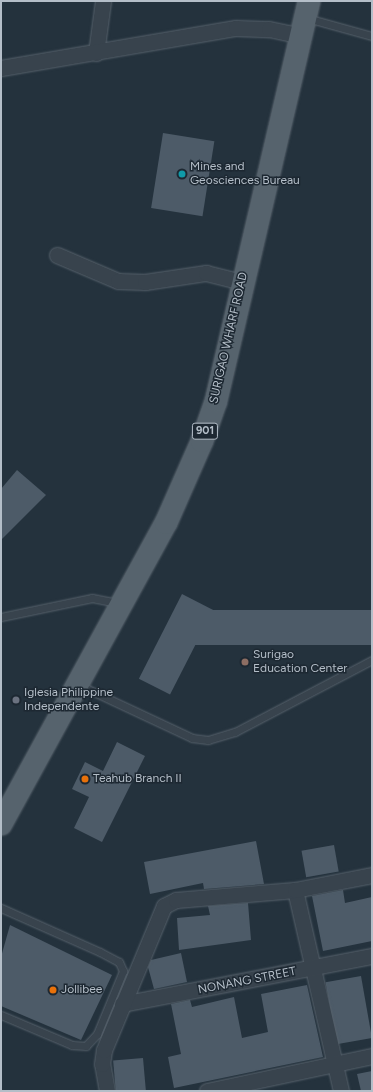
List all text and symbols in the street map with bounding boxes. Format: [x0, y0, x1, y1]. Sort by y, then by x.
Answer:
place label: Mines and Geosciences Bureau [190, 160, 300, 188]
marker: Mines and Geosciences Bureau [177, 169, 187, 179]
street label: SURIGAO WHARF ROAD [207, 271, 251, 405]
road number: 901 [191, 422, 219, 440]
place label: Surigao Education Center [253, 648, 347, 676]
marker: Surigao Education Center [240, 657, 250, 667]
place label: Iglesia Philippine Independente [24, 686, 113, 714]
marker: Iglesia Philippine Independente [11, 695, 21, 705]
place label: Teahub Branch II [93, 772, 182, 786]
marker: Teahub Branch II [80, 774, 90, 784]
street label: NONANG STREET [197, 964, 297, 998]
place label: Jollibee [61, 983, 102, 997]
marker: Jollibee [48, 985, 58, 995]

